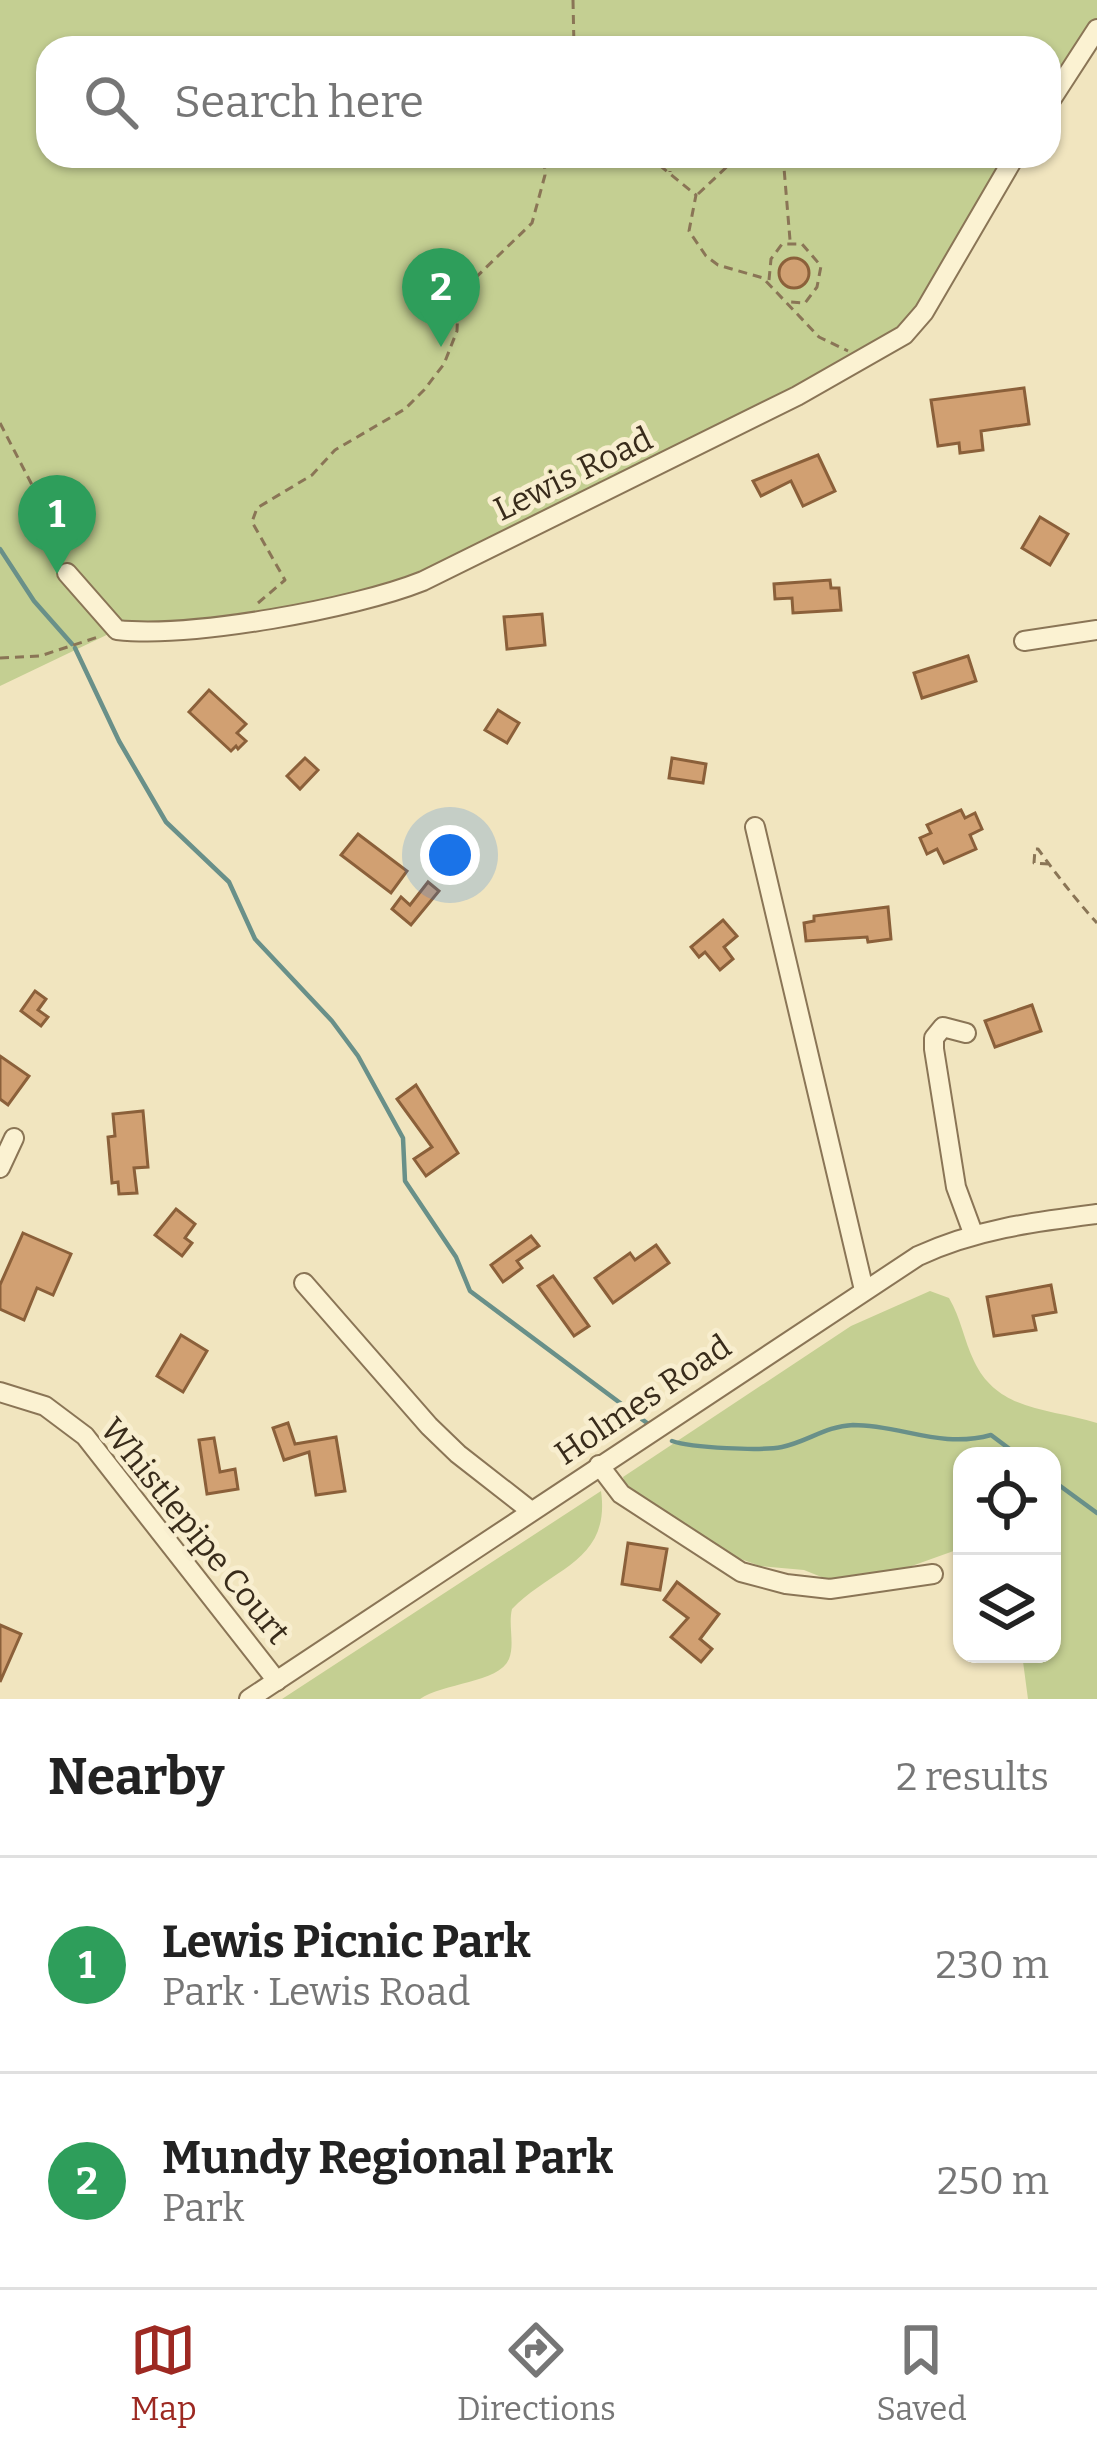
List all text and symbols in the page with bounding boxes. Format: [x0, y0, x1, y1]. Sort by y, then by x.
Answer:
search box [36, 36, 1061, 168]
icon: search [78, 69, 144, 135]
text: Search here [174, 75, 424, 129]
pin: 2 [402, 248, 480, 347]
street label: Lewis Road [487, 418, 659, 530]
pin: 1 [18, 475, 96, 574]
your location [420, 825, 480, 885]
street label: Holmes Road [547, 1326, 739, 1474]
street label: Whistlepipe Court [92, 1410, 298, 1652]
map controls [953, 1447, 1061, 1663]
button: locate [953, 1447, 1061, 1555]
button: layers [953, 1555, 1061, 1663]
text: Nearby [48, 1746, 224, 1808]
text: 2 results [896, 1754, 1049, 1800]
text: Lewis Picnic Park [162, 1915, 531, 1969]
text: 1 [79, 1942, 95, 1988]
text: 230 m [936, 1942, 1049, 1988]
text: Park · Lewis Road [162, 1969, 470, 2015]
text: Mundy Regional Park [162, 2131, 613, 2185]
text: 2 [76, 2158, 98, 2204]
text: 250 m [937, 2158, 1049, 2204]
text: Park [162, 2185, 244, 2231]
tab: Map [130, 2317, 197, 2429]
tab: Directions [457, 2317, 616, 2429]
tab: Saved [876, 2317, 967, 2429]

